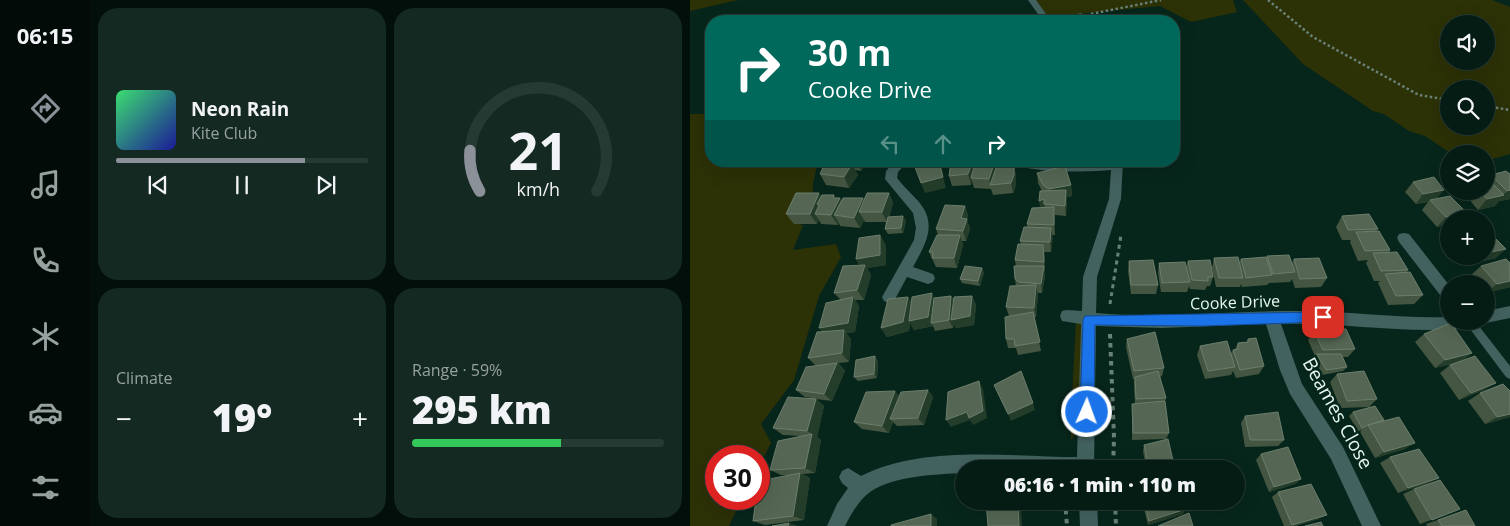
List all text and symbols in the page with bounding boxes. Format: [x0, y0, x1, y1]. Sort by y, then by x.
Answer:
map controls [1440, 15, 1495, 330]
button: sound [1440, 15, 1495, 70]
text: 06:15 [17, 20, 73, 50]
text: 30 m [808, 29, 891, 76]
icon: right [725, 35, 790, 100]
text: Cooke Drive [808, 74, 932, 104]
button: search [1440, 80, 1495, 135]
icon: directions [28, 91, 63, 126]
text: Neon Rain [191, 96, 289, 122]
text: 21 [508, 114, 568, 185]
text: Kite Club [191, 122, 257, 144]
icon: left [876, 130, 904, 158]
icon: ahead [929, 130, 957, 158]
icon: right [982, 130, 1010, 158]
button: layers [1440, 145, 1495, 200]
icon: music [28, 167, 63, 202]
icon: previous [144, 171, 172, 199]
icon: pause [228, 171, 256, 199]
icon: next [312, 171, 340, 199]
text: km/h [516, 177, 560, 201]
button: + [1440, 210, 1495, 265]
icon: phone [28, 243, 63, 278]
button: − [1440, 275, 1495, 330]
street label: Cooke Drive [1190, 289, 1280, 315]
pin [1302, 296, 1344, 338]
icon: arrive [1309, 303, 1337, 331]
icon: climate [28, 319, 63, 354]
street label: Beames Close [1297, 353, 1379, 473]
text: Range · 59% [412, 359, 502, 381]
text: Climate [116, 367, 173, 389]
text: 295 km [412, 383, 552, 435]
position arrow [1060, 385, 1112, 437]
text: 19° [212, 391, 272, 443]
icon: car [28, 395, 63, 430]
text: − [116, 399, 132, 437]
text: + [352, 399, 368, 437]
speed limit sign: 30 [705, 445, 770, 510]
icon: filters [28, 470, 63, 505]
text: 06:16 · 1 min · 110 m [1004, 472, 1196, 498]

